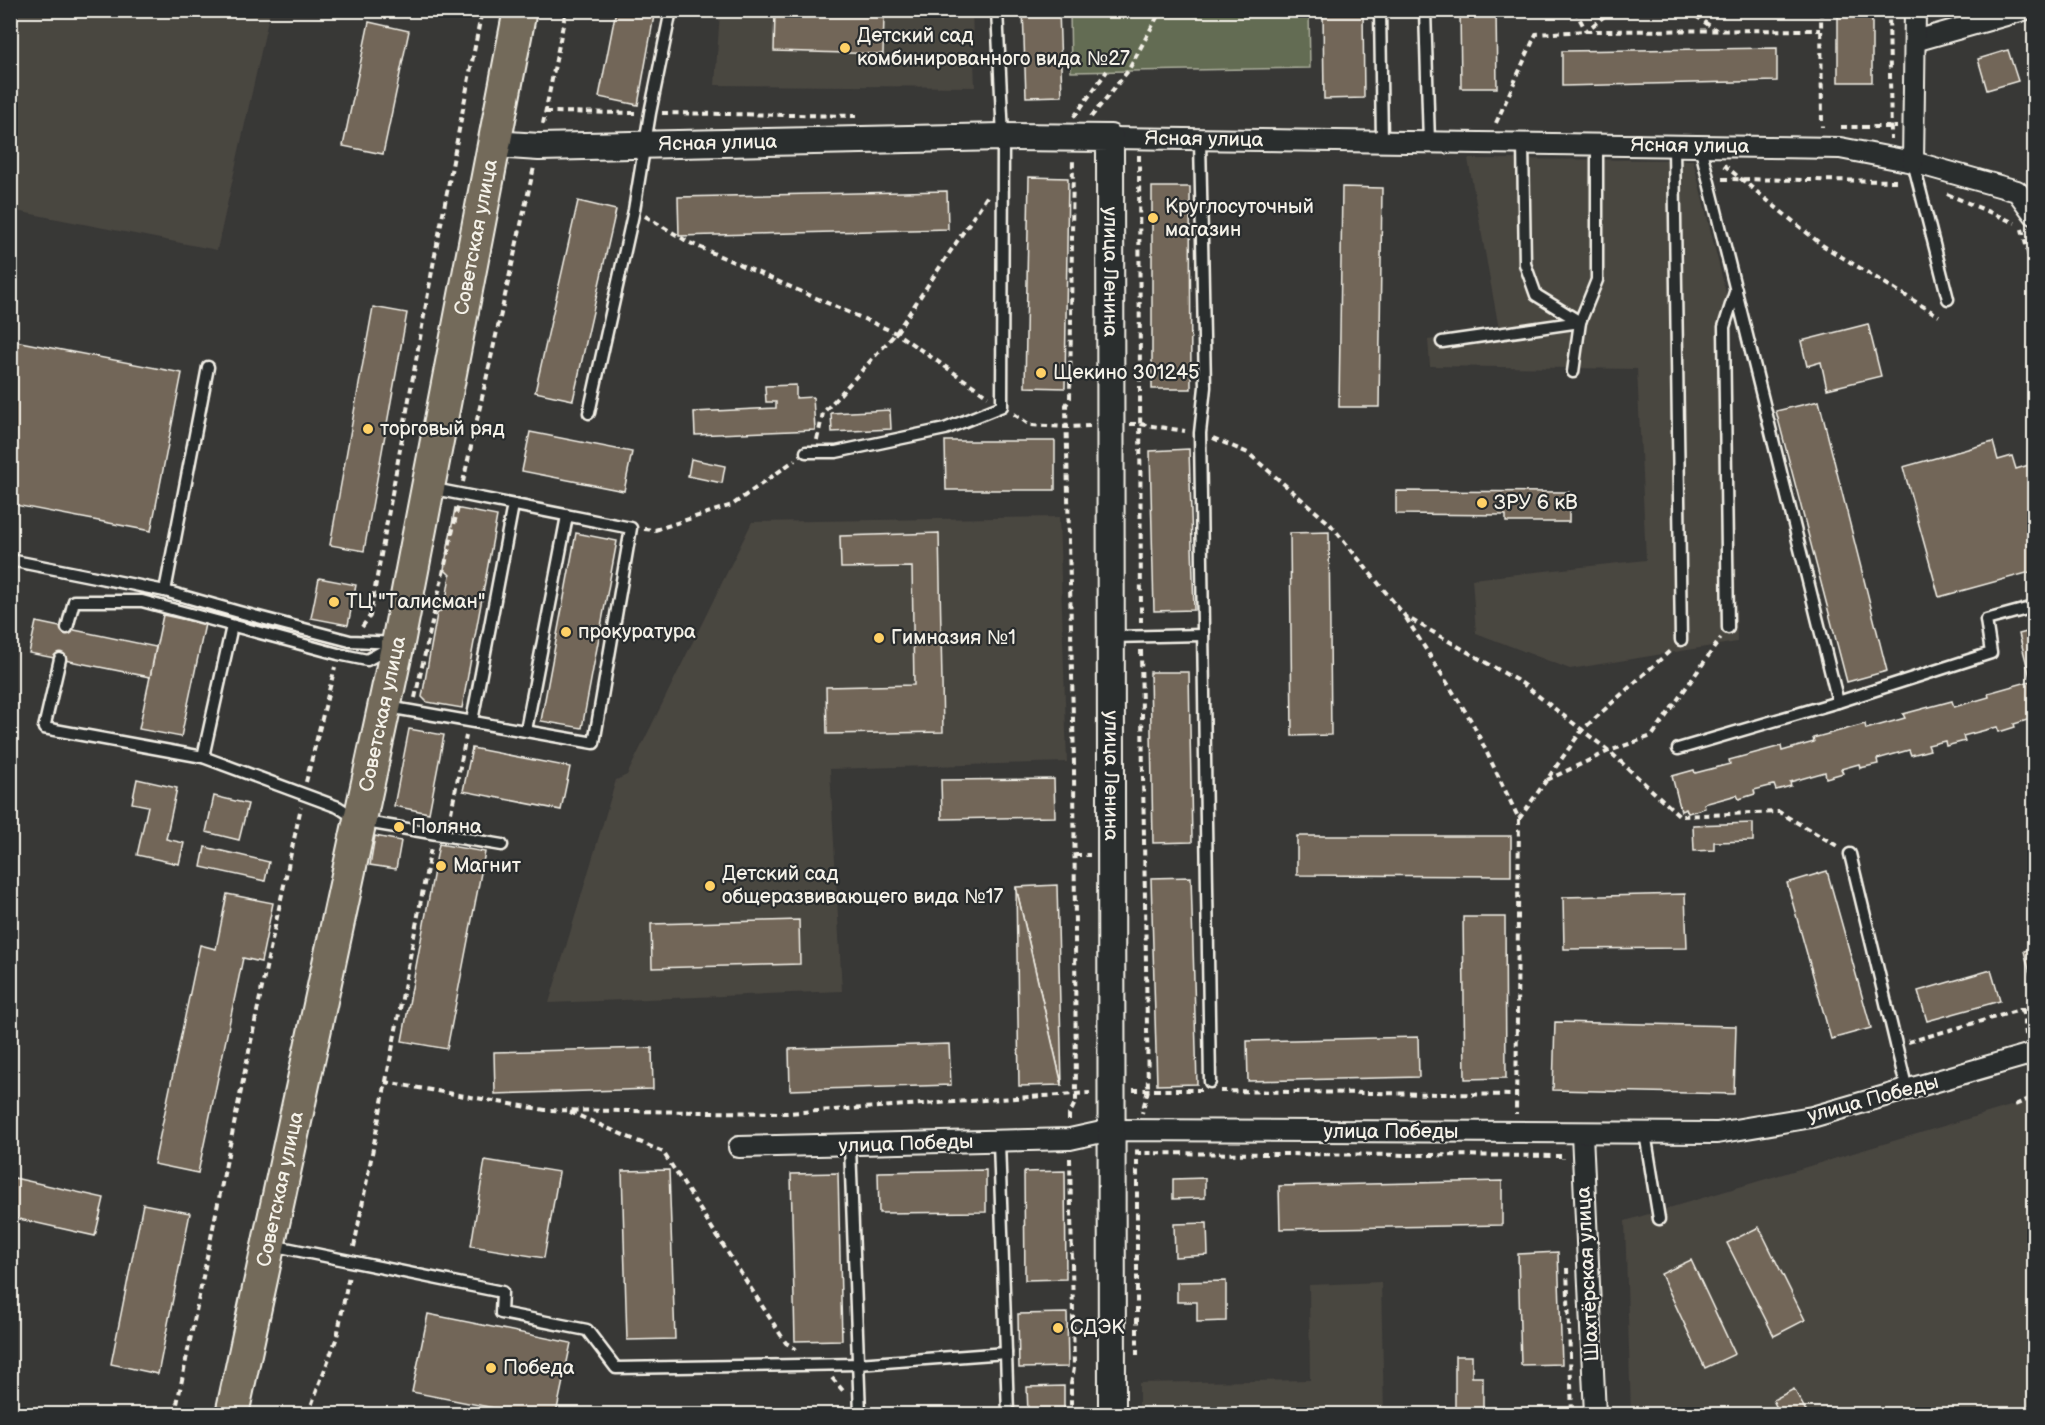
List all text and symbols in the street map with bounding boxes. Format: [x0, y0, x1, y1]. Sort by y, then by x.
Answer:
place label: Детский сад комбинированного вида №27 [857, 24, 1130, 71]
marker: Детский сад комбинированного вида №27 [838, 41, 852, 55]
street label: Ясная улица [1144, 126, 1264, 152]
street label: Ясная улица [658, 130, 778, 156]
street label: Ясная улица [1630, 133, 1750, 159]
street label: Советская улица [449, 157, 503, 317]
place label: Круглосуточный магазин [1165, 195, 1314, 242]
street label: улица Ленина [1098, 207, 1122, 337]
marker: Круглосуточный магазин [1146, 211, 1160, 225]
place label: Щекино 301245 [1053, 361, 1200, 385]
marker: Щекино 301245 [1034, 366, 1048, 380]
place label: торговый ряд [380, 417, 505, 441]
marker: торговый ряд [361, 422, 375, 436]
place label: ЗРУ 6 кВ [1494, 491, 1578, 515]
marker: ЗРУ 6 кВ [1475, 496, 1489, 510]
place label: ТЦ "Талисман" [346, 590, 485, 614]
marker: ТЦ "Талисман" [327, 595, 341, 609]
place label: прокуратура [578, 620, 696, 644]
marker: прокуратура [559, 625, 573, 639]
place label: Гимназия №1 [891, 626, 1016, 650]
marker: Гимназия №1 [872, 631, 886, 645]
street label: Советская улица [354, 634, 411, 794]
street label: улица Ленина [1099, 711, 1123, 841]
place label: Поляна [411, 815, 482, 839]
marker: Поляна [392, 820, 406, 834]
place label: Магнит [453, 854, 522, 878]
marker: Магнит [434, 859, 448, 873]
place label: Детский сад общеразвивающего вида №17 [722, 862, 1003, 909]
marker: Детский сад общеразвивающего вида №17 [703, 879, 717, 893]
street label: улица Победы [1805, 1070, 1941, 1128]
street label: Советская улица [252, 1109, 309, 1269]
street label: улица Победы [1324, 1120, 1458, 1144]
street label: улица Победы [838, 1130, 974, 1158]
street label: Шахтёрская улица [1571, 1186, 1605, 1362]
place label: СДЭК [1070, 1316, 1124, 1340]
marker: СДЭК [1051, 1321, 1065, 1335]
place label: Победа [503, 1356, 575, 1380]
marker: Победа [484, 1361, 498, 1375]

